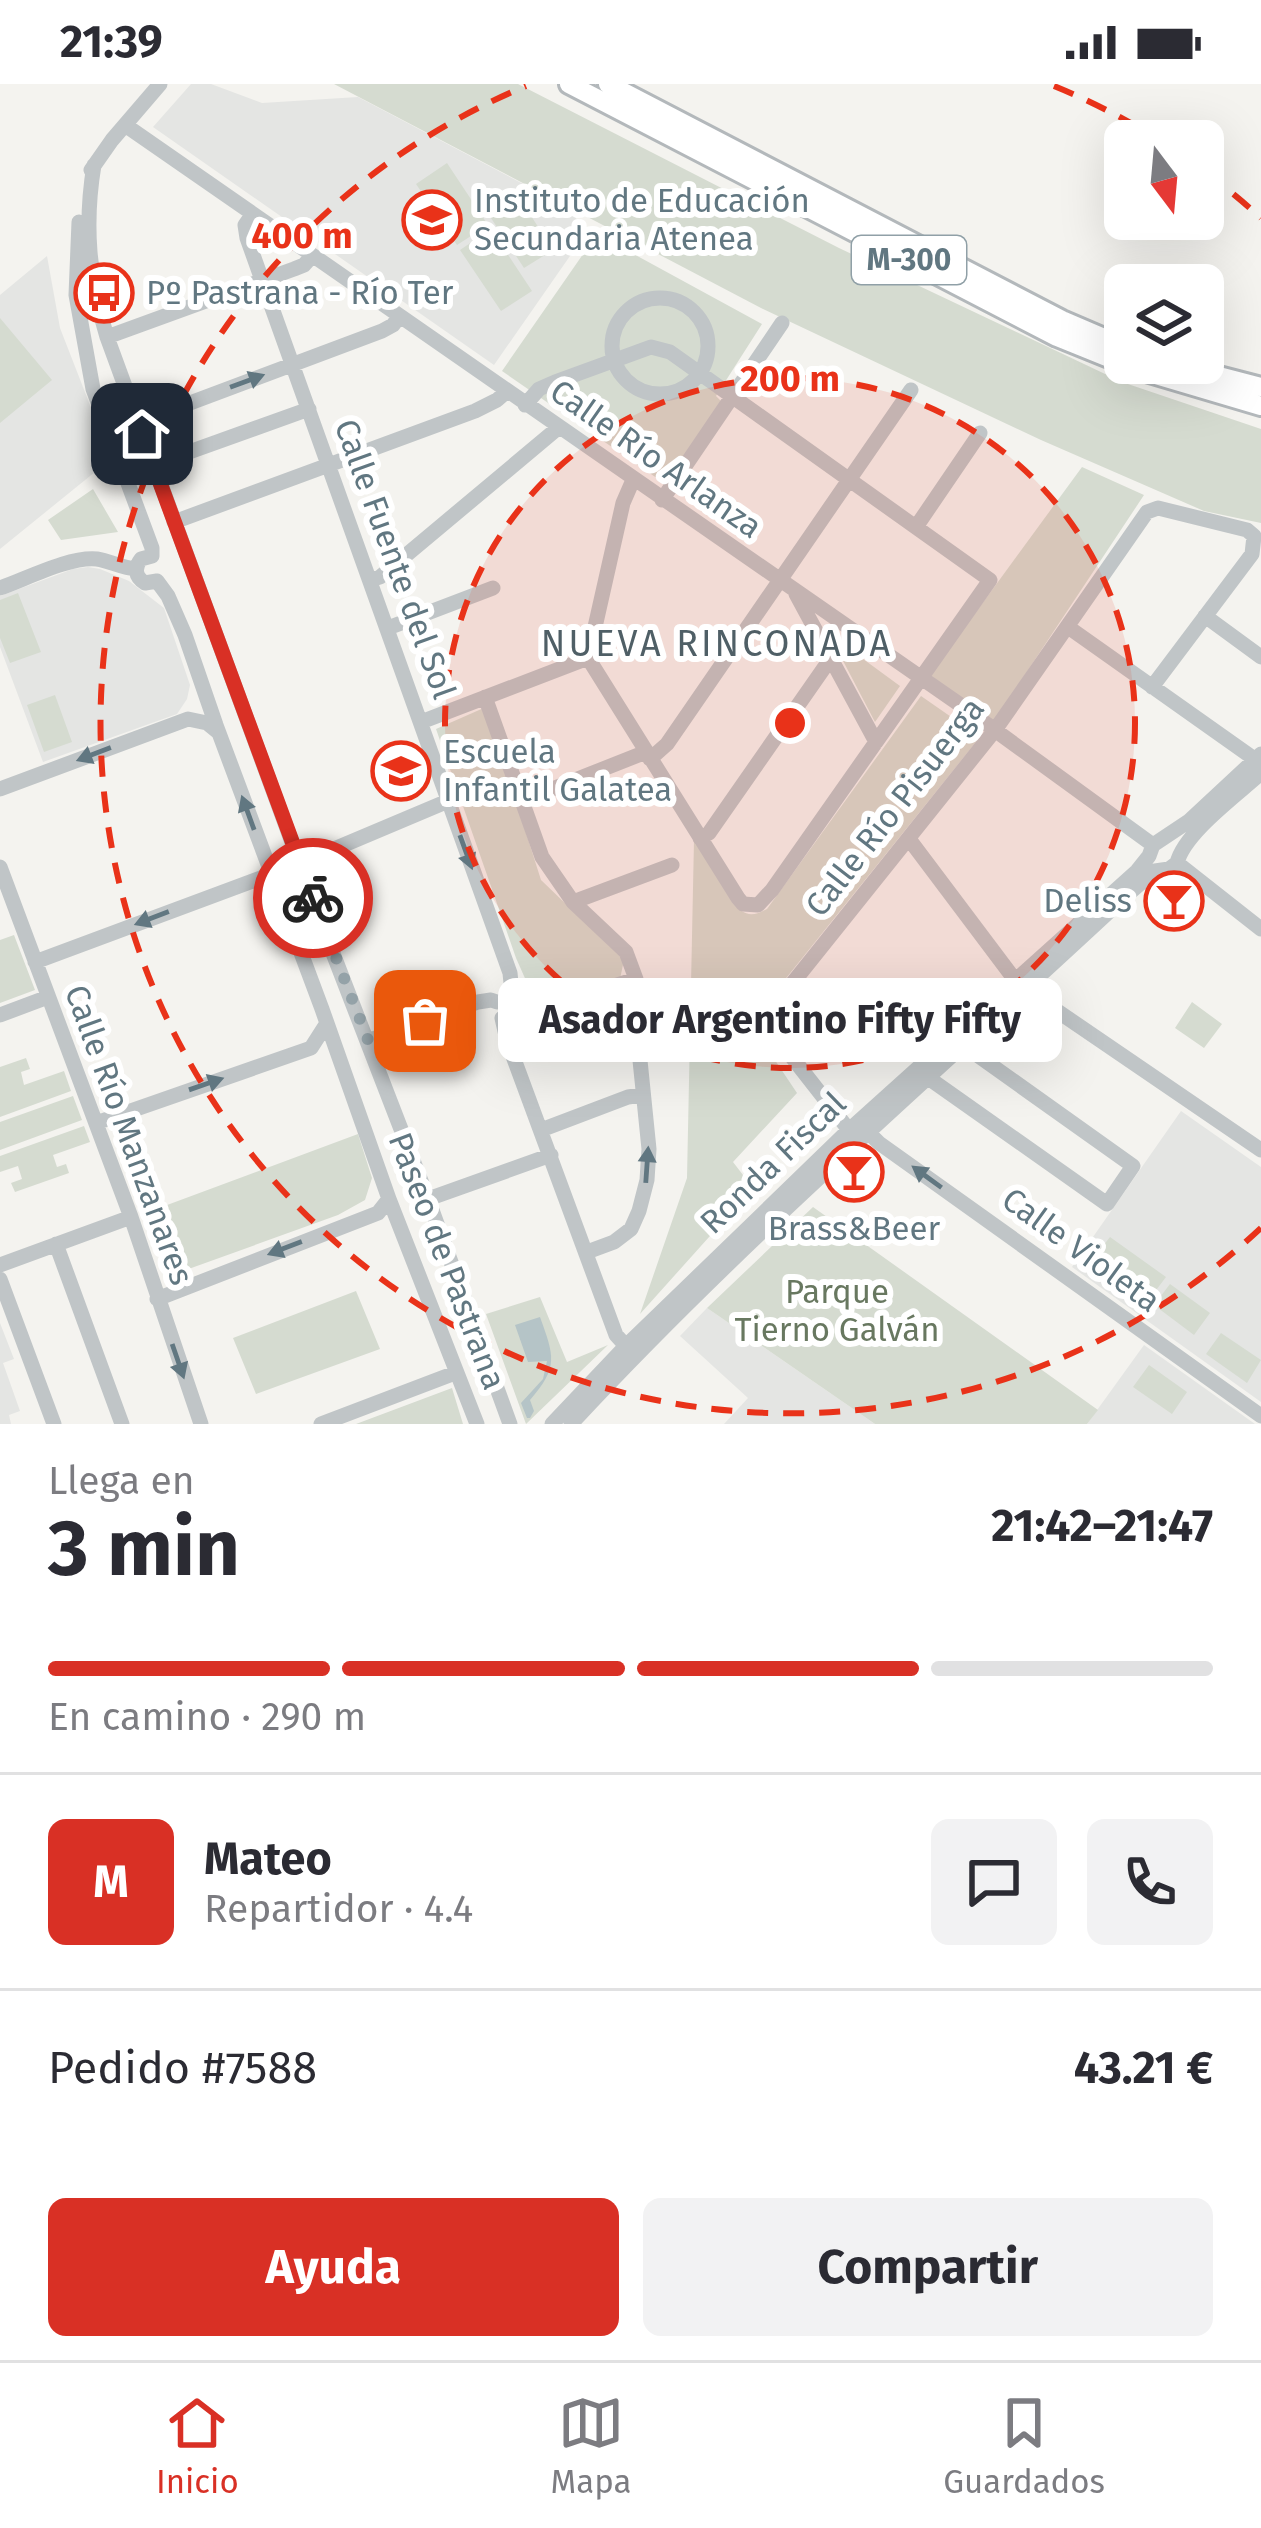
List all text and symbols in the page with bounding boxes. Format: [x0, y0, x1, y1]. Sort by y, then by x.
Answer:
text: 21:39 [60, 15, 163, 69]
north arrow [1104, 120, 1224, 240]
map controls [1104, 120, 1224, 384]
place label: Instituto de Educación Secundaria Atenea [474, 181, 810, 259]
school or university icon: Instituto de Educación Secundaria Atenea [401, 189, 463, 251]
text: 400 m [251, 214, 353, 258]
road number: M-300 [852, 236, 966, 284]
bus stop icon: Pº Pastrana - Río Ter [73, 262, 135, 324]
button: layers [1104, 264, 1224, 384]
place label: Pº Pastrana - Río Ter [146, 273, 454, 313]
text: 200 m [740, 357, 840, 401]
one-way arrow [229, 371, 265, 390]
street label: Calle Río Arlanza [542, 371, 770, 547]
pin [91, 383, 193, 485]
icon: home [109, 401, 175, 467]
street label: Calle Fuente del Sol [326, 414, 464, 704]
district label: NUEVA RINCONADA [541, 622, 893, 666]
street label: Calle Río Pisuerga [797, 690, 993, 924]
centre of rings [769, 702, 811, 744]
place label: Escuela Infantil Galatea [443, 732, 672, 810]
school or university icon: Escuela Infantil Galatea [370, 740, 432, 802]
one-way arrow [76, 746, 112, 764]
one-way arrow [238, 795, 256, 831]
one-way arrow [458, 834, 477, 870]
courier [253, 838, 373, 958]
icon: bike [280, 865, 346, 931]
bar icon: Deliss [1143, 870, 1205, 932]
place label: Deliss [1043, 881, 1132, 921]
one-way arrow [134, 910, 170, 928]
pin [374, 970, 476, 1072]
callout: Asador Argentino Fifty Fifty [497, 979, 1061, 1063]
street label: Calle Río Manzanares [56, 980, 202, 1290]
icon: bag [392, 988, 458, 1054]
text: Asador Argentino Fifty Fifty [539, 997, 1021, 1043]
one-way arrow [188, 1074, 224, 1092]
street label: Ronda Fiscal [692, 1083, 854, 1242]
street label: Paseo de Pastrana [380, 1127, 514, 1395]
bar icon: Brass&Beer [823, 1141, 885, 1203]
one-way arrow [637, 1146, 656, 1184]
one-way arrow [911, 1165, 943, 1189]
street label: Calle Violeta [994, 1179, 1168, 1321]
place label: Brass&Beer [768, 1209, 941, 1249]
one-way arrow [267, 1240, 303, 1259]
park label: Parque Tierno Galván [734, 1272, 940, 1350]
one-way arrow [170, 1343, 188, 1379]
text: Llega en [48, 1458, 195, 1504]
text: 21:42–21:47 [991, 1499, 1213, 1553]
text: 3 min [48, 1502, 240, 1596]
text: En camino · 290 m [48, 1694, 366, 1740]
button: chat [931, 1819, 1057, 1945]
button: phone [1087, 1819, 1213, 1945]
text: Mateo [204, 1832, 332, 1886]
text: M [93, 1855, 129, 1909]
text: Repartidor · 4.4 [204, 1886, 473, 1932]
text: Pedido #7588 [48, 2041, 317, 2095]
text: 43.21 € [1074, 2041, 1213, 2095]
button: Ayuda [48, 2198, 619, 2336]
button: Compartir [643, 2198, 1213, 2336]
tab: Inicio [156, 2390, 239, 2502]
tab: Mapa [551, 2390, 631, 2502]
tab: Guardados [943, 2390, 1105, 2502]

